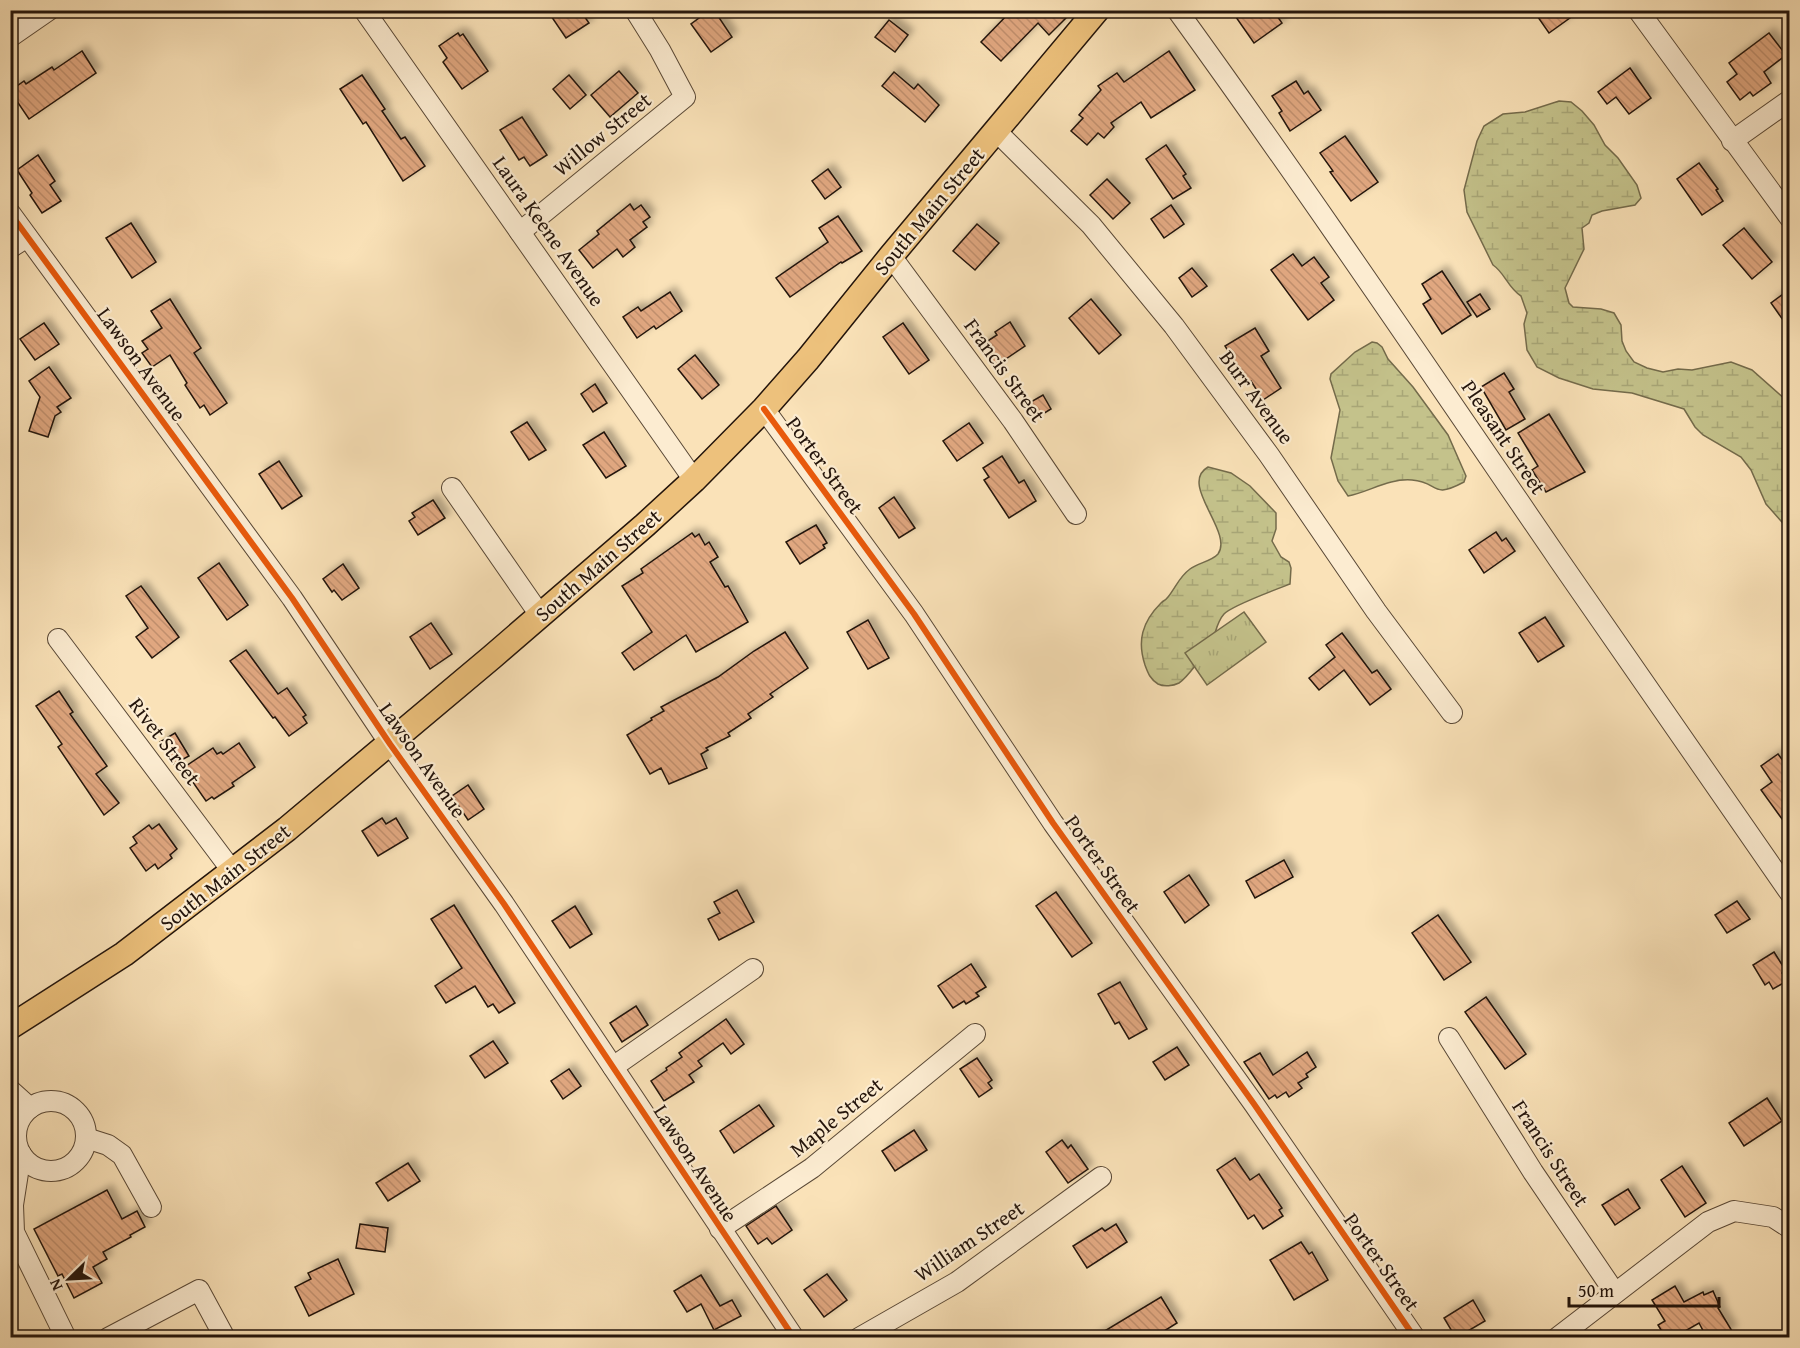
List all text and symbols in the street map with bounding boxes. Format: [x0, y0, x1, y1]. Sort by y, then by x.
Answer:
street label: Willow Street [546, 84, 658, 183]
street label: South Main Street [866, 140, 992, 282]
street label: Laura Keene Avenue [485, 149, 613, 313]
street label: Lawson Avenue [90, 300, 194, 428]
street label: Francis Street [957, 312, 1054, 429]
street label: Burr Avenue [1212, 344, 1302, 451]
street label: Pleasant Street [1454, 374, 1554, 501]
street label: Porter Street [779, 410, 871, 521]
street label: South Main Street [528, 501, 669, 629]
street label: Rivet Street [122, 691, 209, 792]
street label: Lawson Avenue [372, 696, 474, 824]
street label: Porter Street [1058, 808, 1149, 920]
street label: South Main Street [153, 816, 298, 938]
street label: Maple Street [783, 1069, 890, 1164]
street label: Francis Street [1505, 1094, 1597, 1213]
street label: Lawson Avenue [646, 1098, 746, 1228]
street label: William Street [908, 1193, 1030, 1289]
street label: Porter Street [1337, 1206, 1428, 1318]
north arrow [39, 1249, 99, 1309]
scale bar [1569, 1270, 1719, 1308]
text: N [42, 1275, 68, 1295]
text: 50 m [1578, 1277, 1614, 1304]

